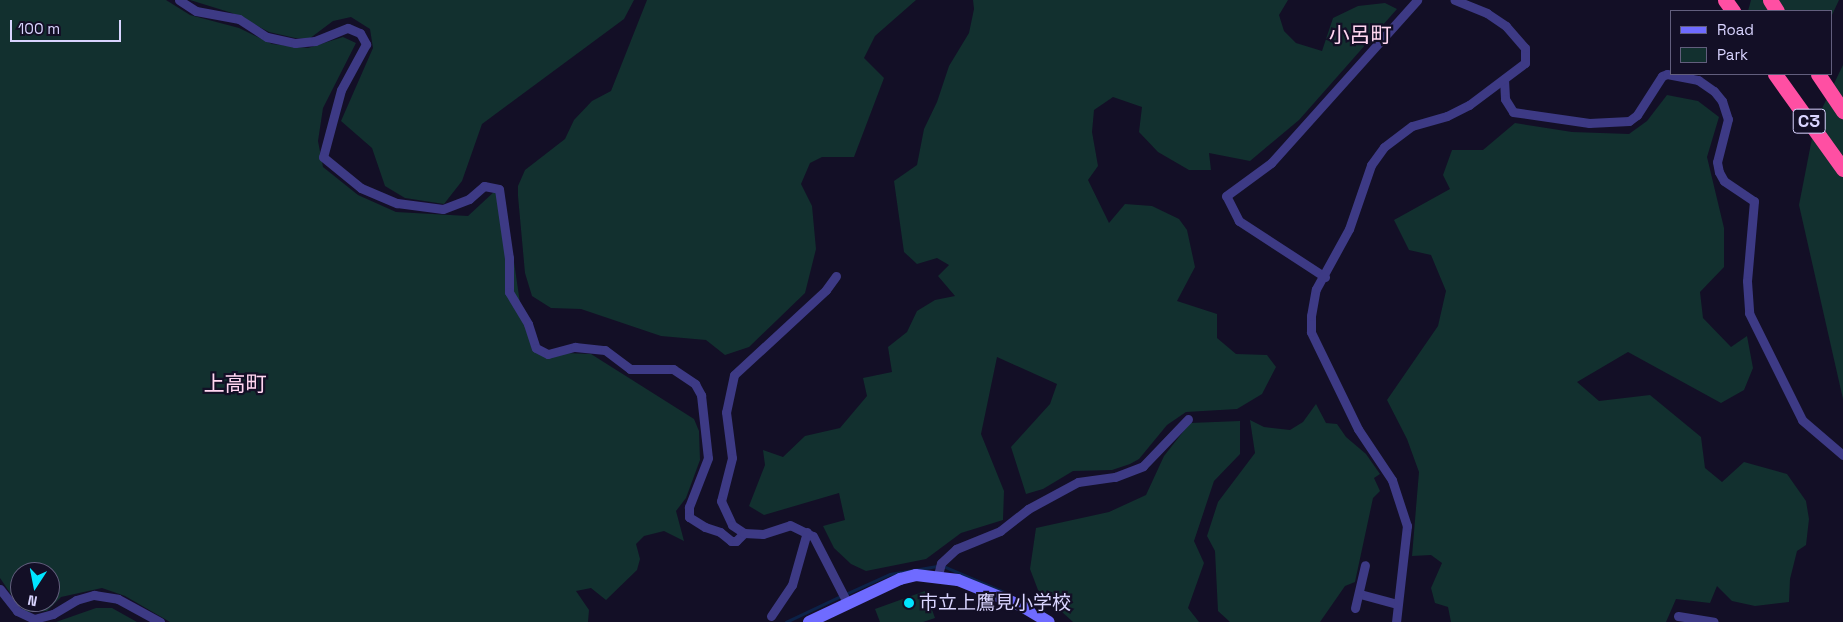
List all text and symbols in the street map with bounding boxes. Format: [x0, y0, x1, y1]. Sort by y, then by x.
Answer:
scale bar [12, 10, 124, 42]
legend [1670, 10, 1833, 75]
text: 100 m [18, 19, 60, 38]
text: Road [1717, 20, 1754, 39]
district label: 小呂町 [1329, 22, 1391, 48]
text: Park [1717, 45, 1748, 64]
road number: C3 [1792, 105, 1826, 136]
district label: 上高町 [204, 371, 266, 397]
north arrow [10, 562, 60, 612]
text: N [26, 591, 39, 610]
place label: 市立上鷹見小学校 [919, 592, 1071, 614]
marker: 市立上鷹見小学校 [903, 597, 915, 609]

